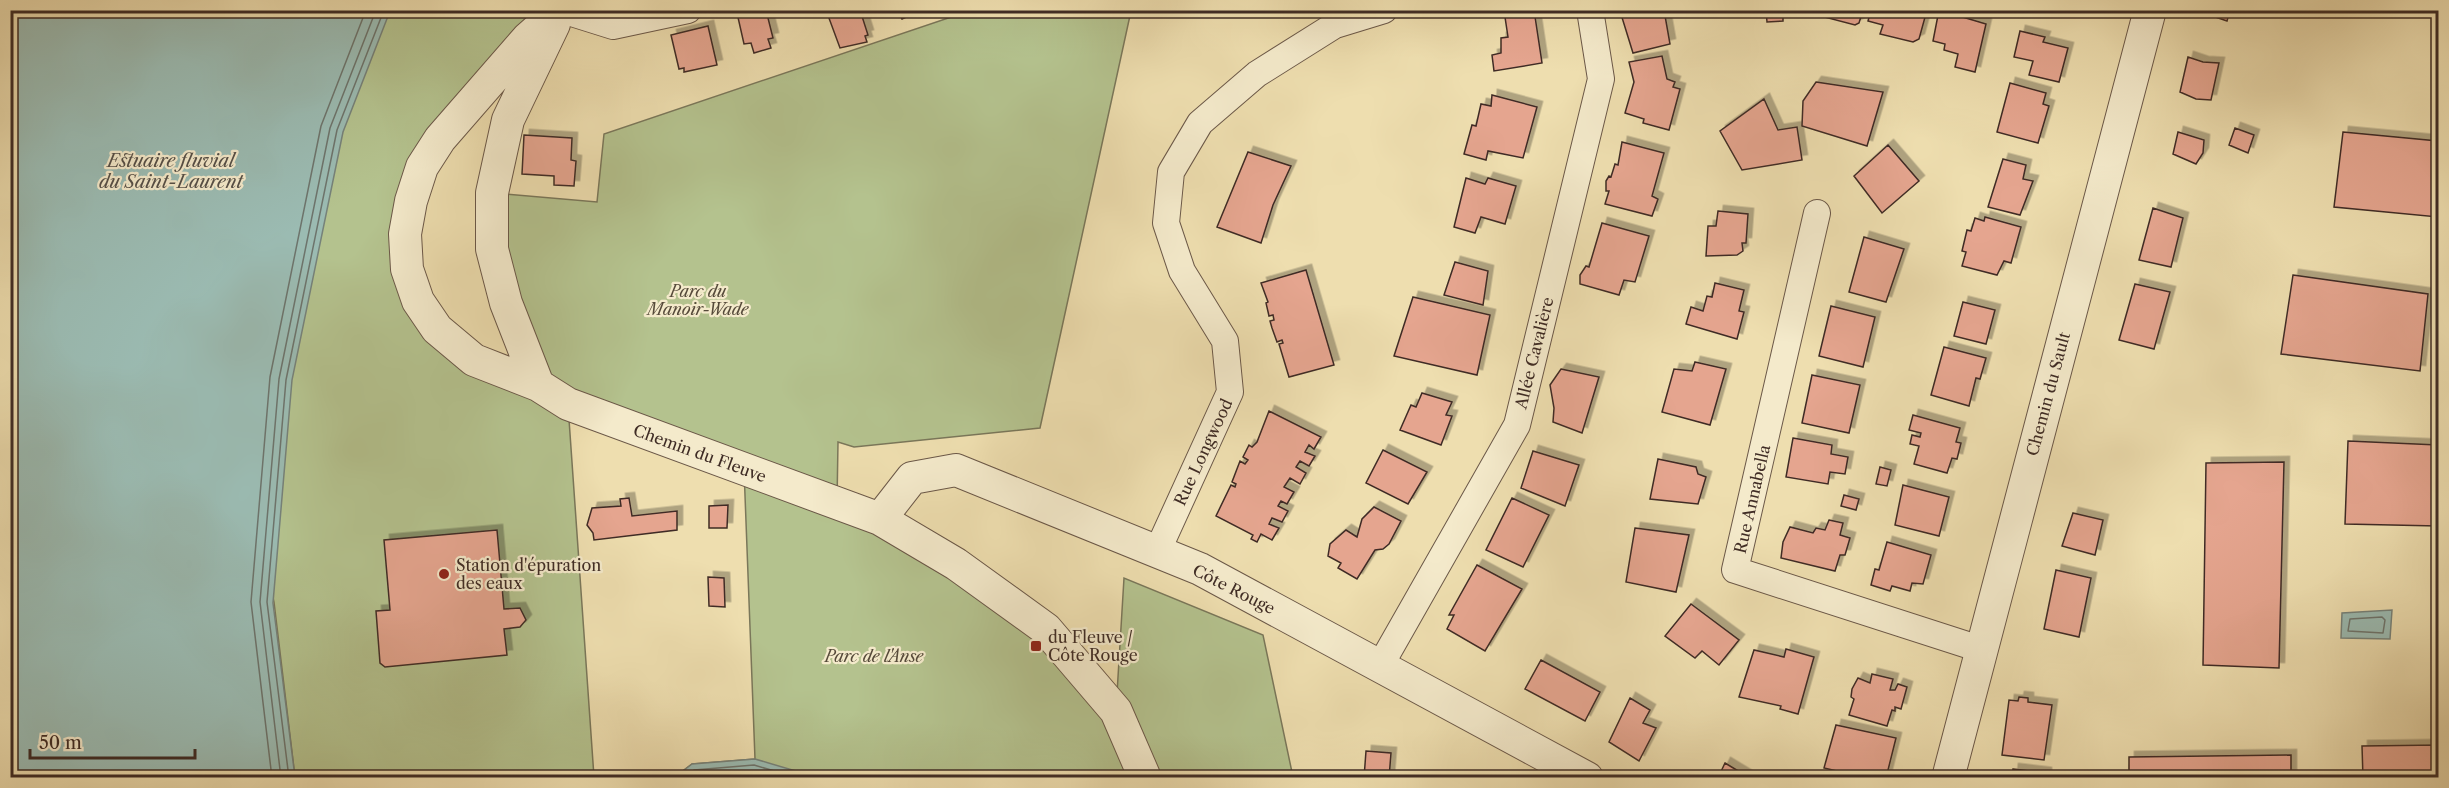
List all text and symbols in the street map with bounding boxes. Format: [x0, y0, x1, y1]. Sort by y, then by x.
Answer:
water label: Estuaire fluvial du Saint-Laurent [99, 150, 245, 193]
park label: Parc du Manoir-Wade [645, 281, 750, 319]
street label: Allée Cavalière [1510, 295, 1558, 412]
street label: Chemin du Sault [2022, 330, 2074, 458]
street label: Rue Longwood [1169, 395, 1237, 509]
street label: Chemin du Fleuve [631, 420, 769, 486]
street label: Rue Annabella [1730, 442, 1774, 555]
place label: Station d'épuration des eaux [456, 555, 601, 593]
street label: Côte Rouge [1190, 560, 1278, 618]
marker: Station d'épuration des eaux [437, 567, 451, 581]
place label: du Fleuve / Côte Rouge [1048, 627, 1138, 665]
marker: du Fleuve / Côte Rouge [1029, 639, 1043, 653]
park label: Parc de l'Anse [823, 646, 925, 666]
scale bar [30, 722, 195, 760]
text: 50 m [39, 732, 82, 754]

